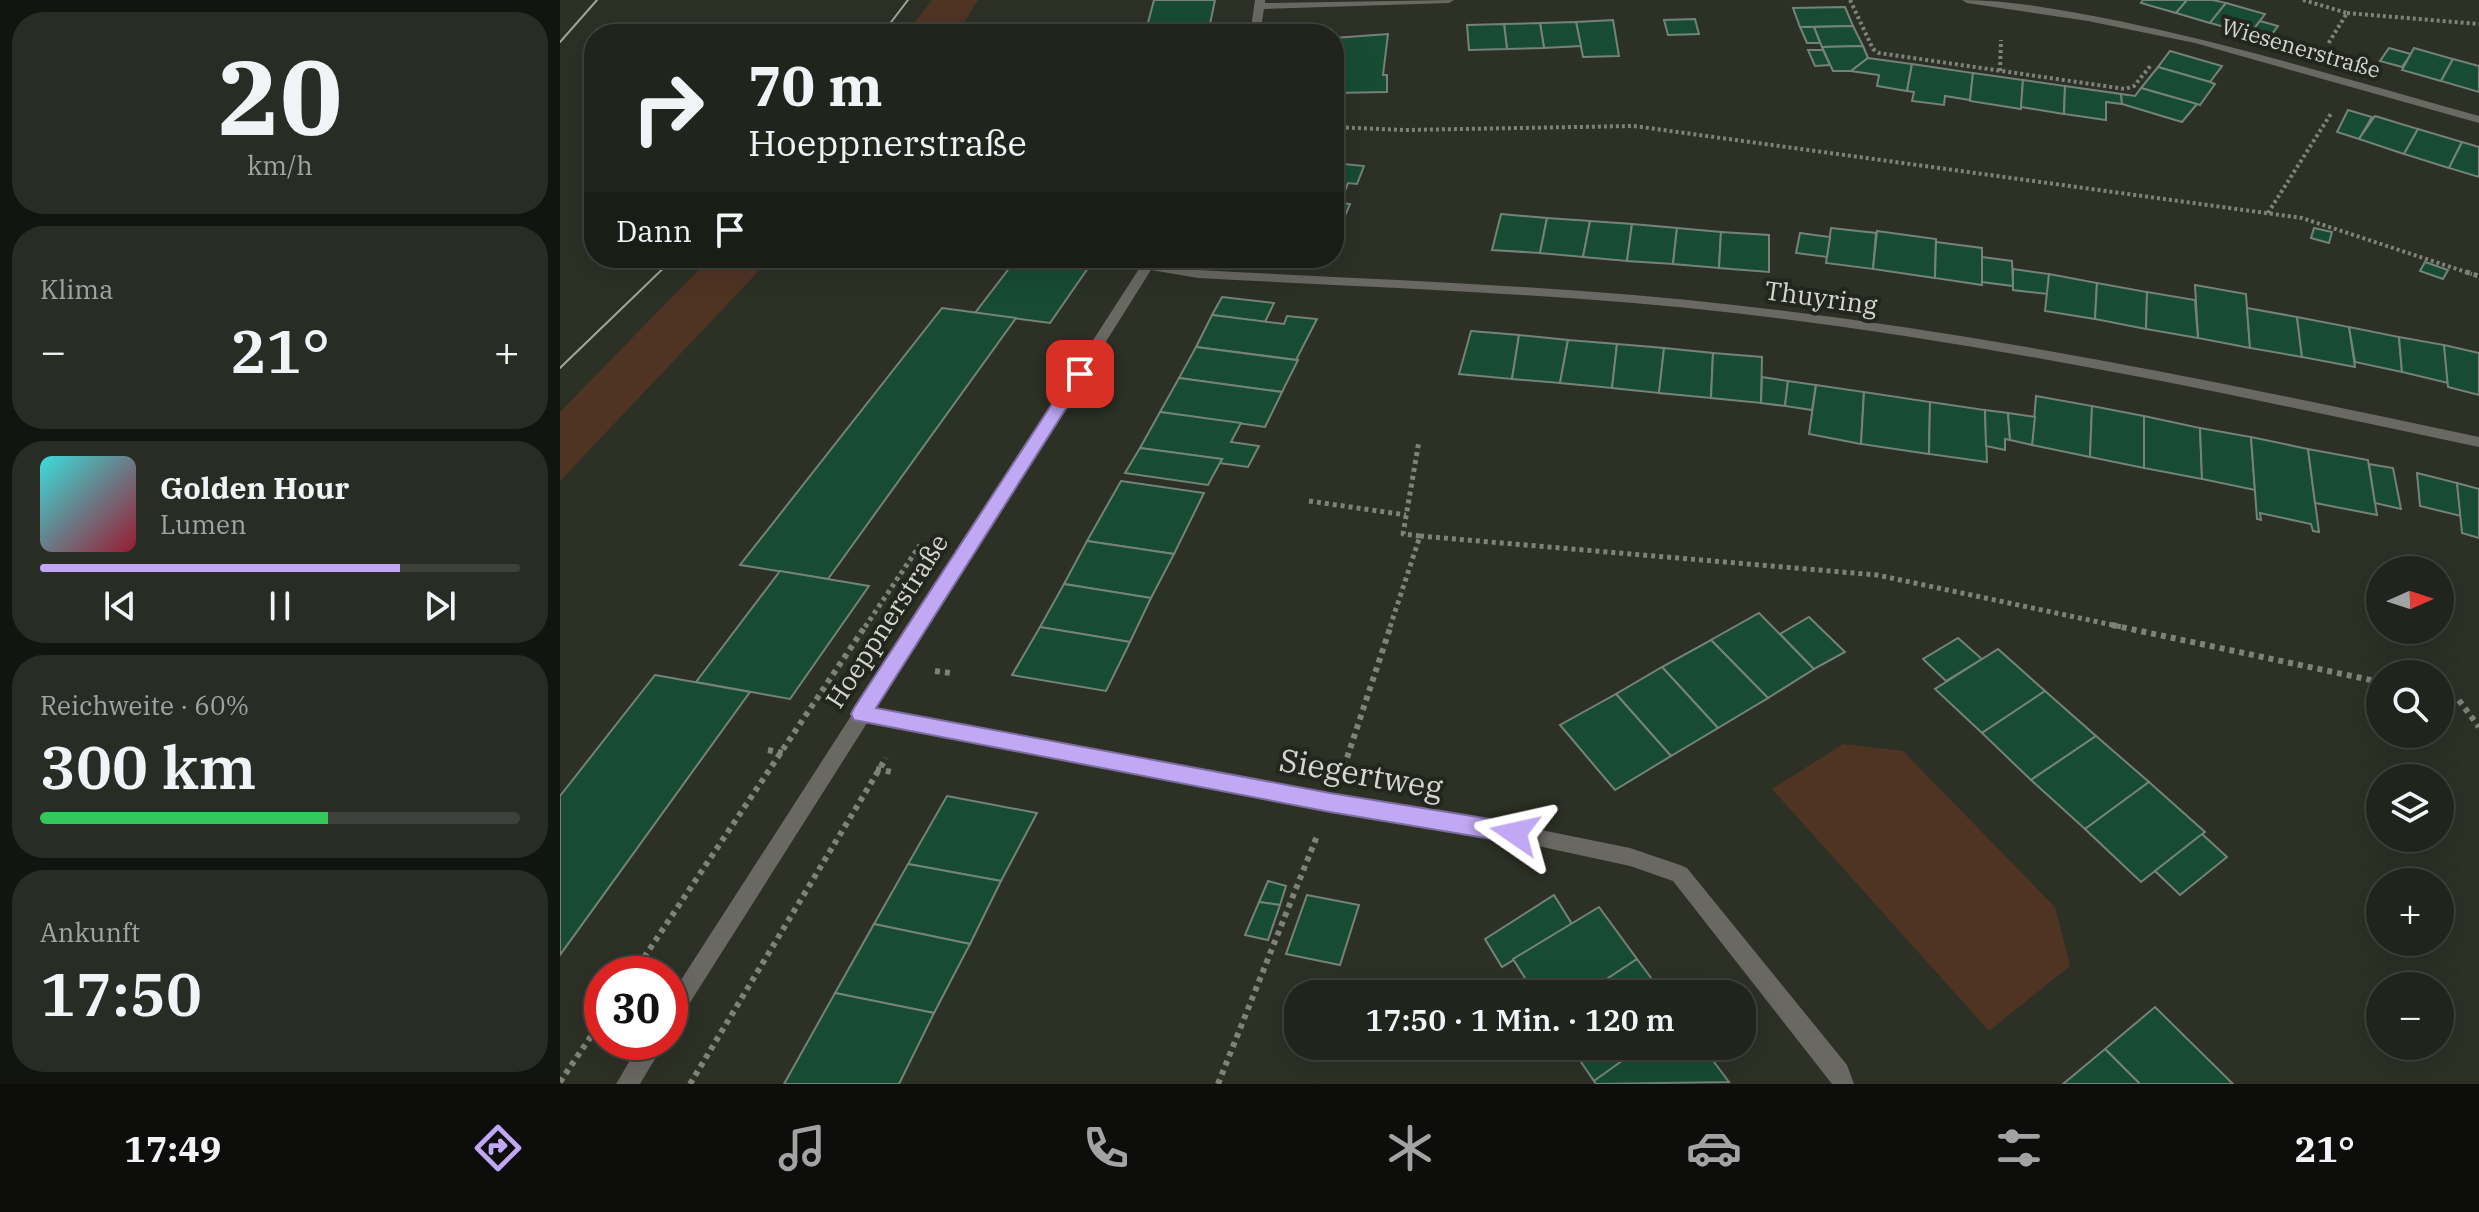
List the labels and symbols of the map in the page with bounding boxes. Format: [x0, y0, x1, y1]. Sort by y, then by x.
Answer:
street label: Wiesenerstraße [2218, 11, 2384, 84]
street label: Thuyring [1763, 272, 1880, 322]
pin [1046, 340, 1114, 408]
street label: Hoeppnerstraße [817, 527, 955, 714]
north arrow [2366, 556, 2454, 644]
street label: Siegertweg [1276, 738, 1446, 808]
position arrow [1473, 791, 1557, 875]
speed limit sign: 30 [584, 956, 688, 1060]

